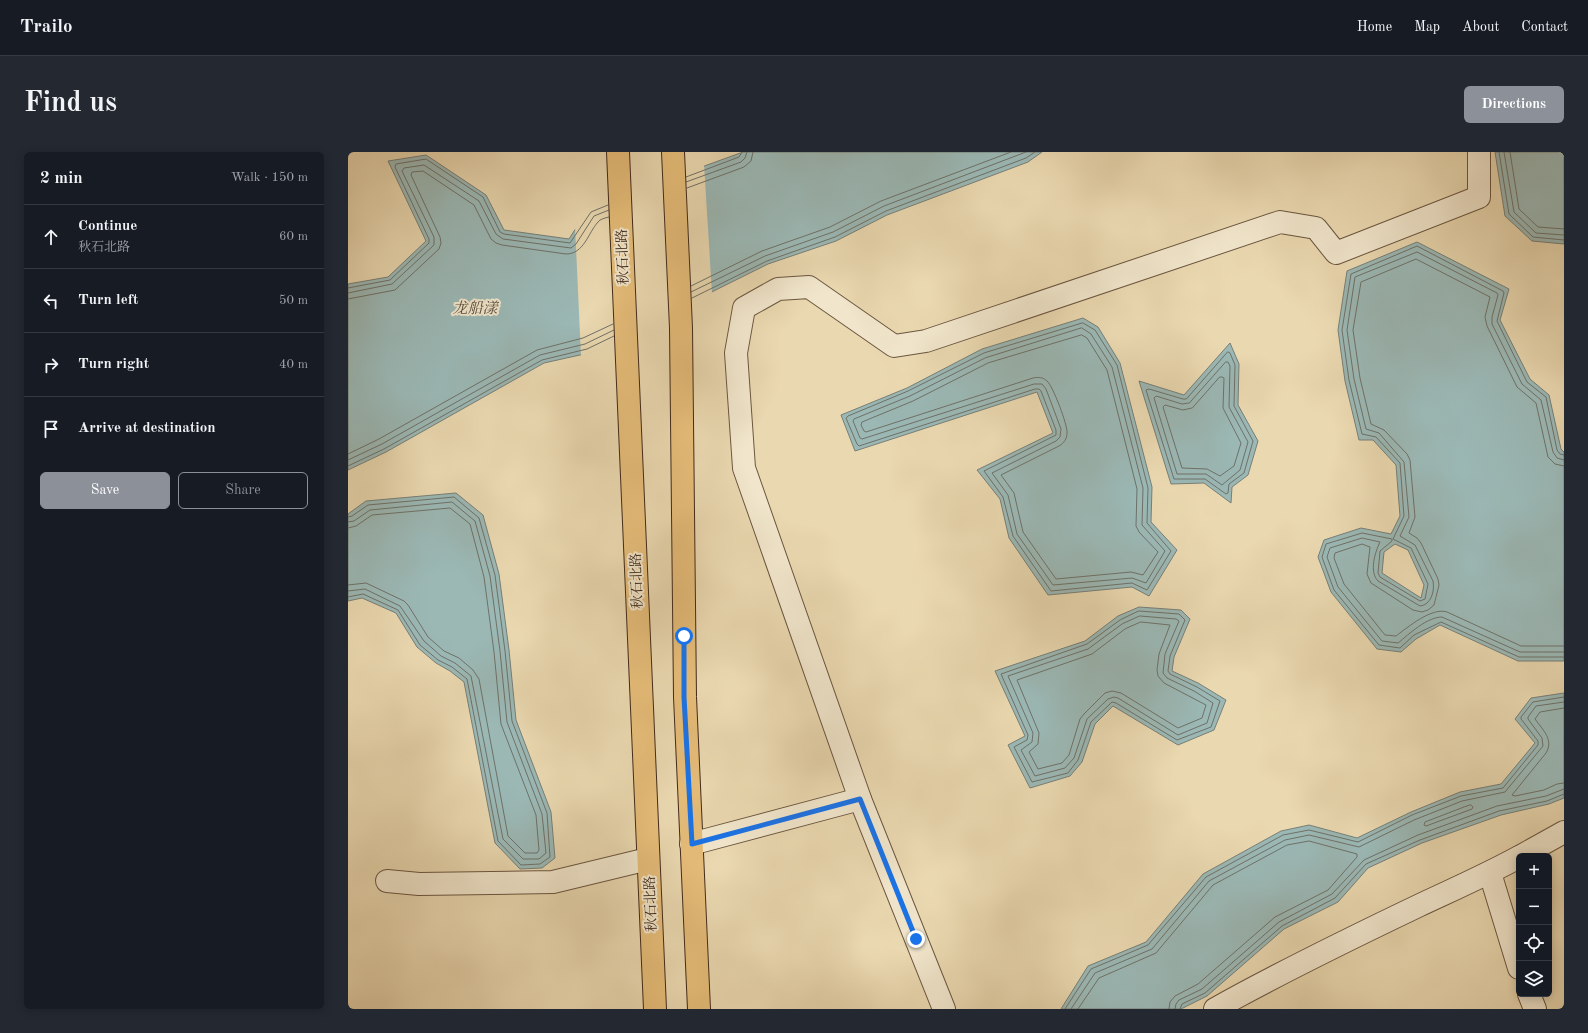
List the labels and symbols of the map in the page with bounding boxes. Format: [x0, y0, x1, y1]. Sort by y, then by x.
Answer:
street label: 秋石北路 [614, 229, 631, 285]
water label: 龙船漾 [452, 300, 499, 317]
street label: 秋石北路 [628, 553, 645, 609]
route start [675, 627, 693, 645]
street label: 秋石北路 [642, 876, 659, 932]
route end [907, 930, 925, 948]

